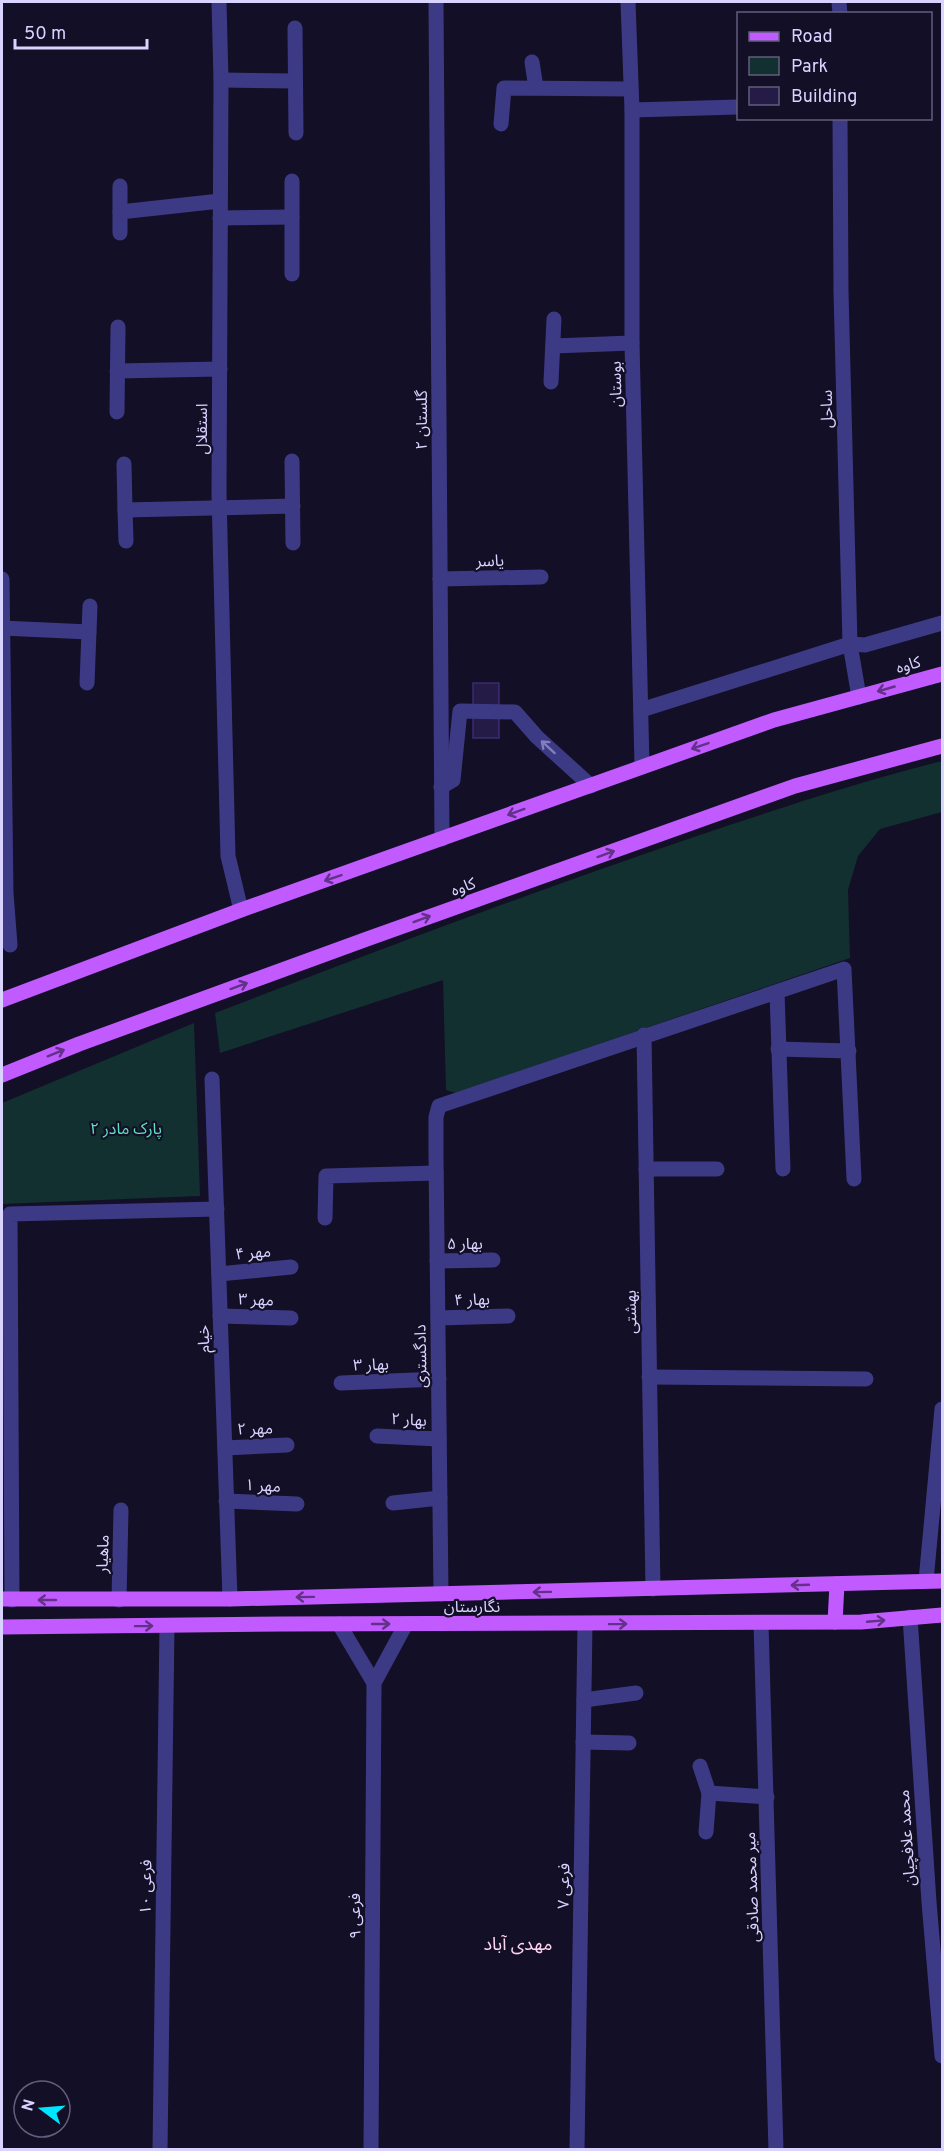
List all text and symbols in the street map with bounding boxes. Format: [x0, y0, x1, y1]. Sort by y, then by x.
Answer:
scale bar [15, 12, 147, 50]
legend [737, 12, 932, 120]
text: 50 m [24, 23, 66, 46]
text: Road [791, 26, 833, 49]
text: Park [791, 56, 828, 79]
text: Building [791, 86, 857, 109]
street label: بوستان [607, 361, 627, 407]
street label: گلستان ۲ [413, 390, 433, 450]
street label: ساحل [818, 390, 838, 428]
street label: استقلال [193, 404, 213, 454]
street label: یاسر [475, 552, 504, 572]
street label: کاوه [894, 653, 924, 679]
one-way arrow [877, 684, 896, 695]
one-way arrow [540, 740, 555, 754]
one-way arrow [691, 742, 710, 753]
one-way arrow [507, 808, 526, 819]
one-way arrow [596, 847, 615, 858]
one-way arrow [324, 873, 343, 884]
street label: کاوه [449, 874, 479, 902]
one-way arrow [412, 913, 431, 924]
one-way arrow [229, 979, 248, 990]
one-way arrow [46, 1047, 65, 1058]
park label: پارک مادر ۲ [90, 1120, 162, 1140]
street label: بهار ۵ [447, 1235, 483, 1255]
street label: مهر ۴ [234, 1242, 272, 1266]
street label: مهر ۳ [238, 1290, 274, 1312]
street label: بهار ۴ [454, 1290, 490, 1312]
street label: بهشتی [622, 1290, 642, 1334]
street label: دادگستری [411, 1324, 433, 1388]
street label: خیام [195, 1325, 216, 1353]
street label: بهار ۳ [353, 1355, 389, 1377]
street label: بهار ۲ [390, 1410, 427, 1432]
street label: مهر ۲ [237, 1419, 273, 1441]
street label: مهر ۱ [245, 1476, 281, 1498]
street label: ماهیار [93, 1534, 115, 1575]
one-way arrow [791, 1579, 811, 1591]
one-way arrow [533, 1586, 553, 1597]
one-way arrow [296, 1591, 316, 1603]
one-way arrow [38, 1594, 58, 1606]
street label: نگارستان [444, 1598, 500, 1618]
one-way arrow [865, 1615, 885, 1626]
one-way arrow [370, 1618, 390, 1630]
one-way arrow [607, 1618, 627, 1630]
one-way arrow [133, 1620, 153, 1632]
street label: محمد علافچیان [895, 1789, 921, 1887]
street label: میر محمد صادقی [741, 1831, 765, 1942]
street label: فرعی ۱۰ [137, 1859, 157, 1915]
street label: فرعی ۷ [555, 1863, 575, 1909]
street label: فرعی ۹ [346, 1893, 366, 1939]
district label: مهدی آباد [484, 1934, 552, 1957]
north arrow [12, 2079, 72, 2139]
text: N [18, 2097, 41, 2114]

